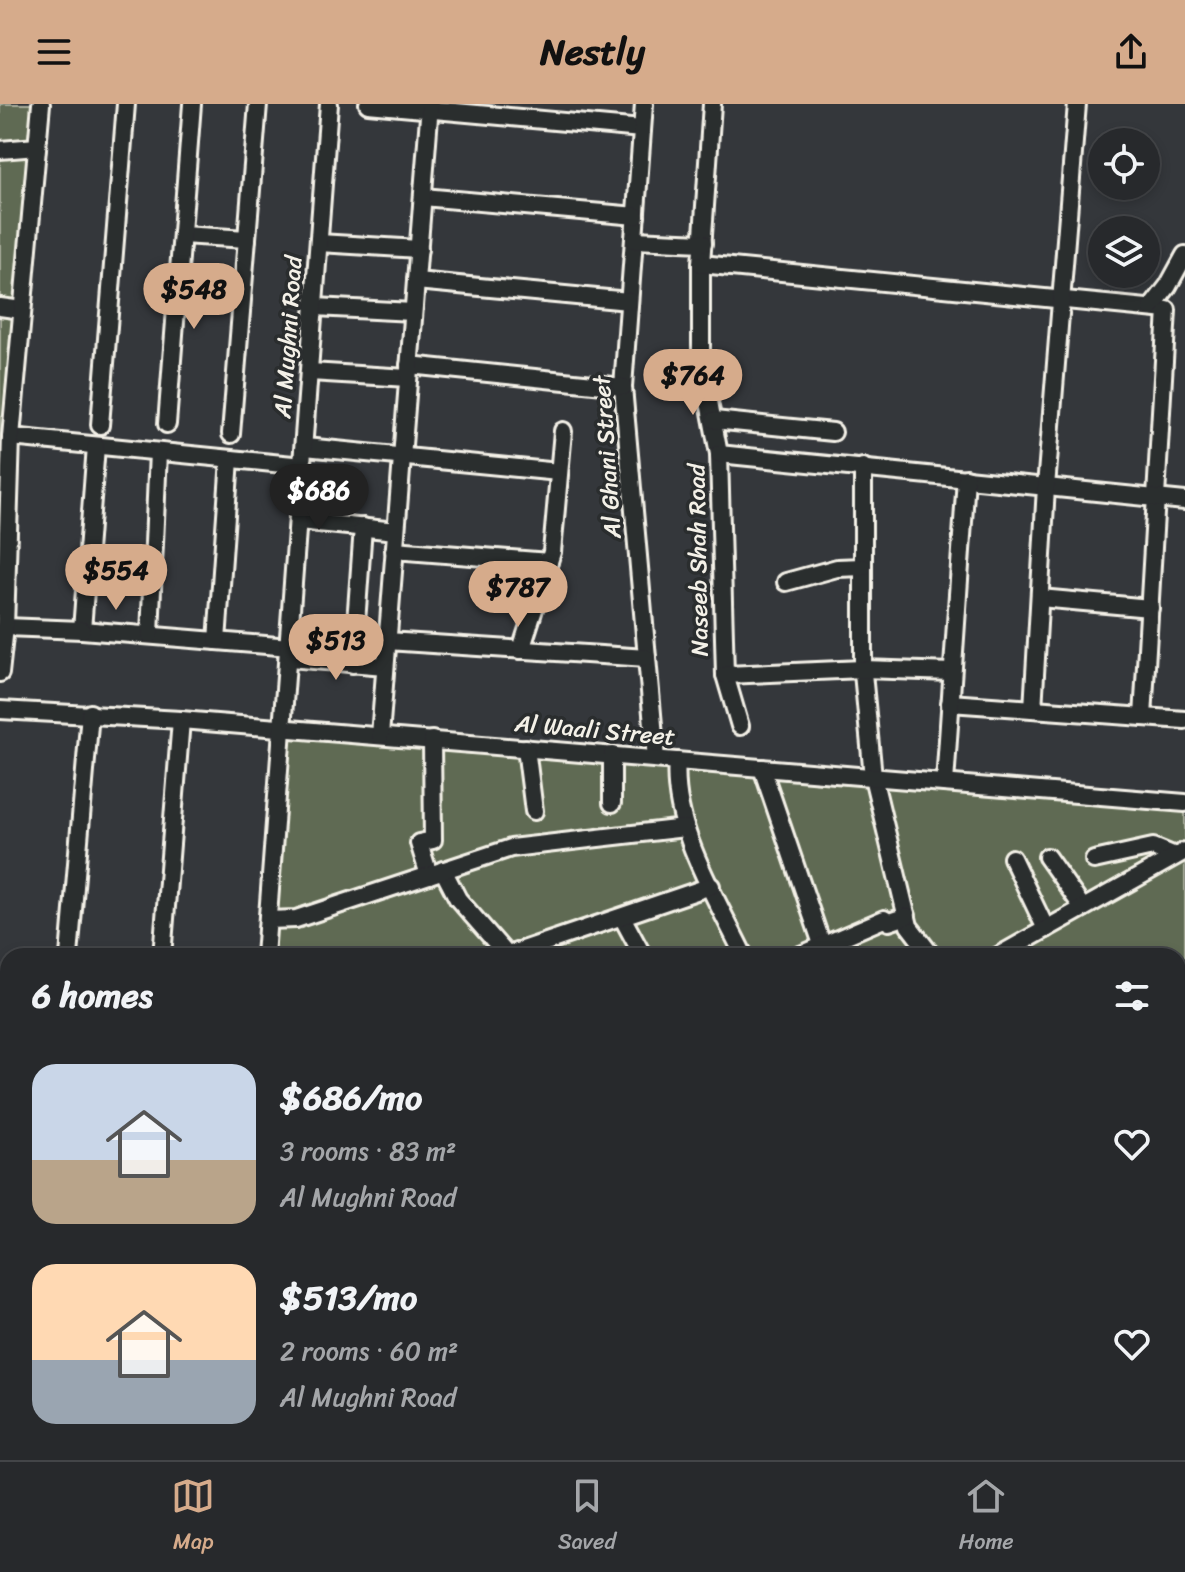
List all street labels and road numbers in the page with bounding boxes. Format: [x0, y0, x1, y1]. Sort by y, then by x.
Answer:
street label: Al Mughni Road [261, 253, 315, 421]
street label: Al Ghani Street [580, 373, 634, 541]
street label: Naseeb Shah Road [675, 462, 721, 657]
street label: Al Waali Street [512, 702, 677, 758]

